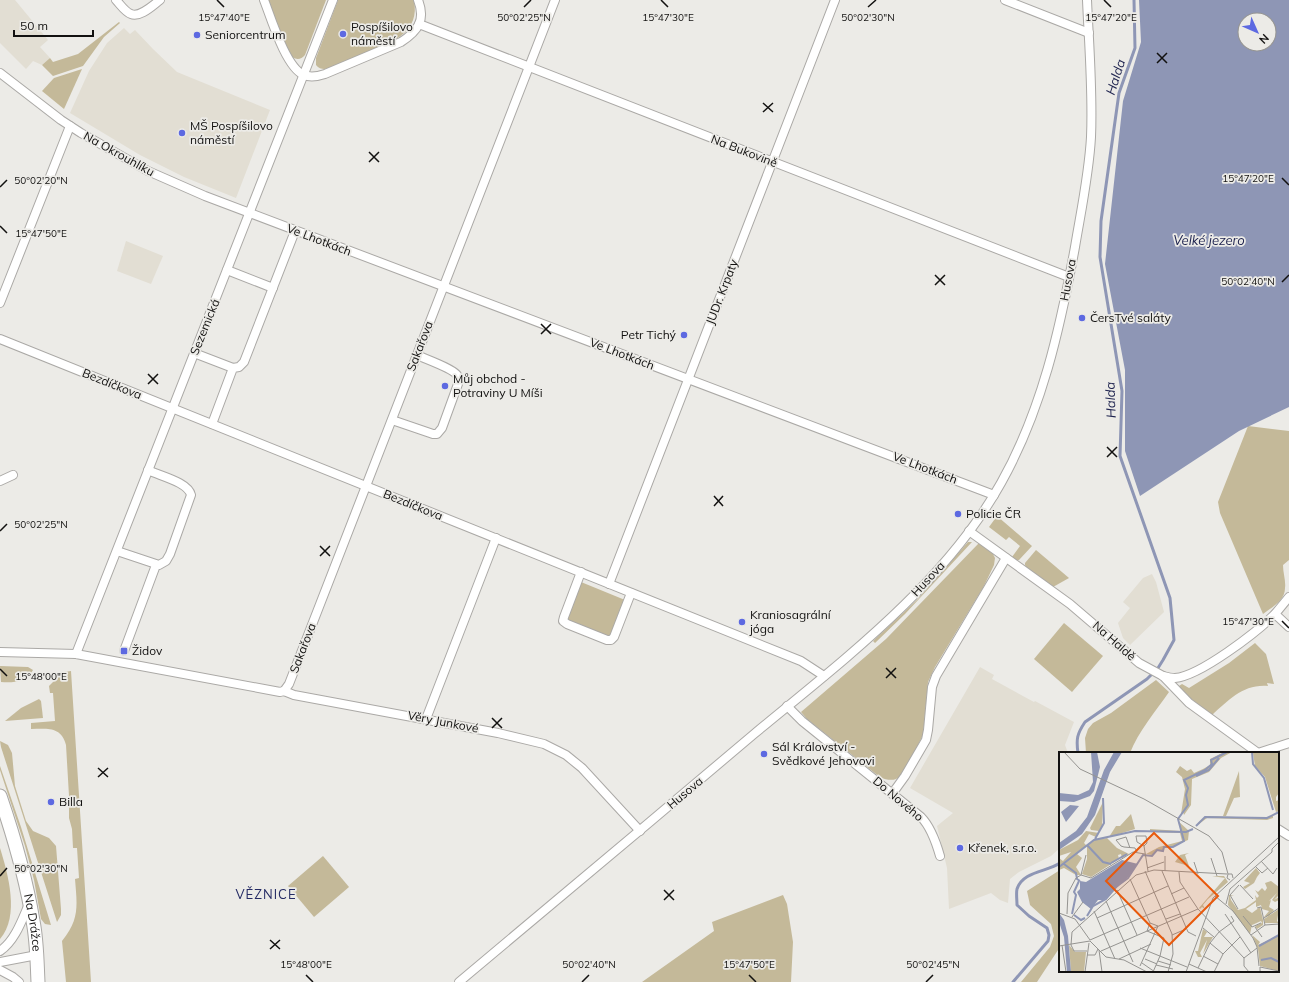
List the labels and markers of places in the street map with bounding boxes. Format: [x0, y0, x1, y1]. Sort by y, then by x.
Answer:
place label: Pospíšilovo náměstí [351, 19, 413, 48]
place label: Seniorcentrum [205, 27, 285, 42]
marker: Pospíšilovo náměstí [338, 29, 348, 39]
marker: Seniorcentrum [192, 30, 202, 40]
place label: MŠ Pospíšilovo náměstí [190, 118, 273, 147]
marker: MŠ Pospíšilovo náměstí [177, 128, 187, 138]
place label: ČersTvé saláty [1090, 310, 1171, 325]
marker: ČersTvé saláty [1077, 313, 1087, 323]
place label: Petr Tichý [621, 327, 677, 342]
marker: Petr Tichý [679, 330, 689, 340]
place label: Můj obchod - Potraviny U Míši [453, 371, 543, 400]
marker: Můj obchod - Potraviny U Míši [440, 381, 450, 391]
place label: Policie ČR [966, 506, 1021, 521]
marker: Policie ČR [953, 509, 963, 519]
place label: Kraniosagrální jóga [749, 607, 832, 636]
marker: Kraniosagrální jóga [737, 617, 747, 627]
place label: Židov [132, 643, 163, 658]
marker: Židov [119, 646, 129, 656]
place label: Sál Království - Svědkové Jehovovi [772, 739, 875, 768]
marker: Sál Království - Svědkové Jehovovi [759, 749, 769, 759]
place label: Billa [59, 794, 83, 809]
marker: Billa [46, 797, 56, 807]
place label: Křenek, s.r.o. [968, 840, 1037, 855]
marker: Křenek, s.r.o. [955, 843, 965, 853]

